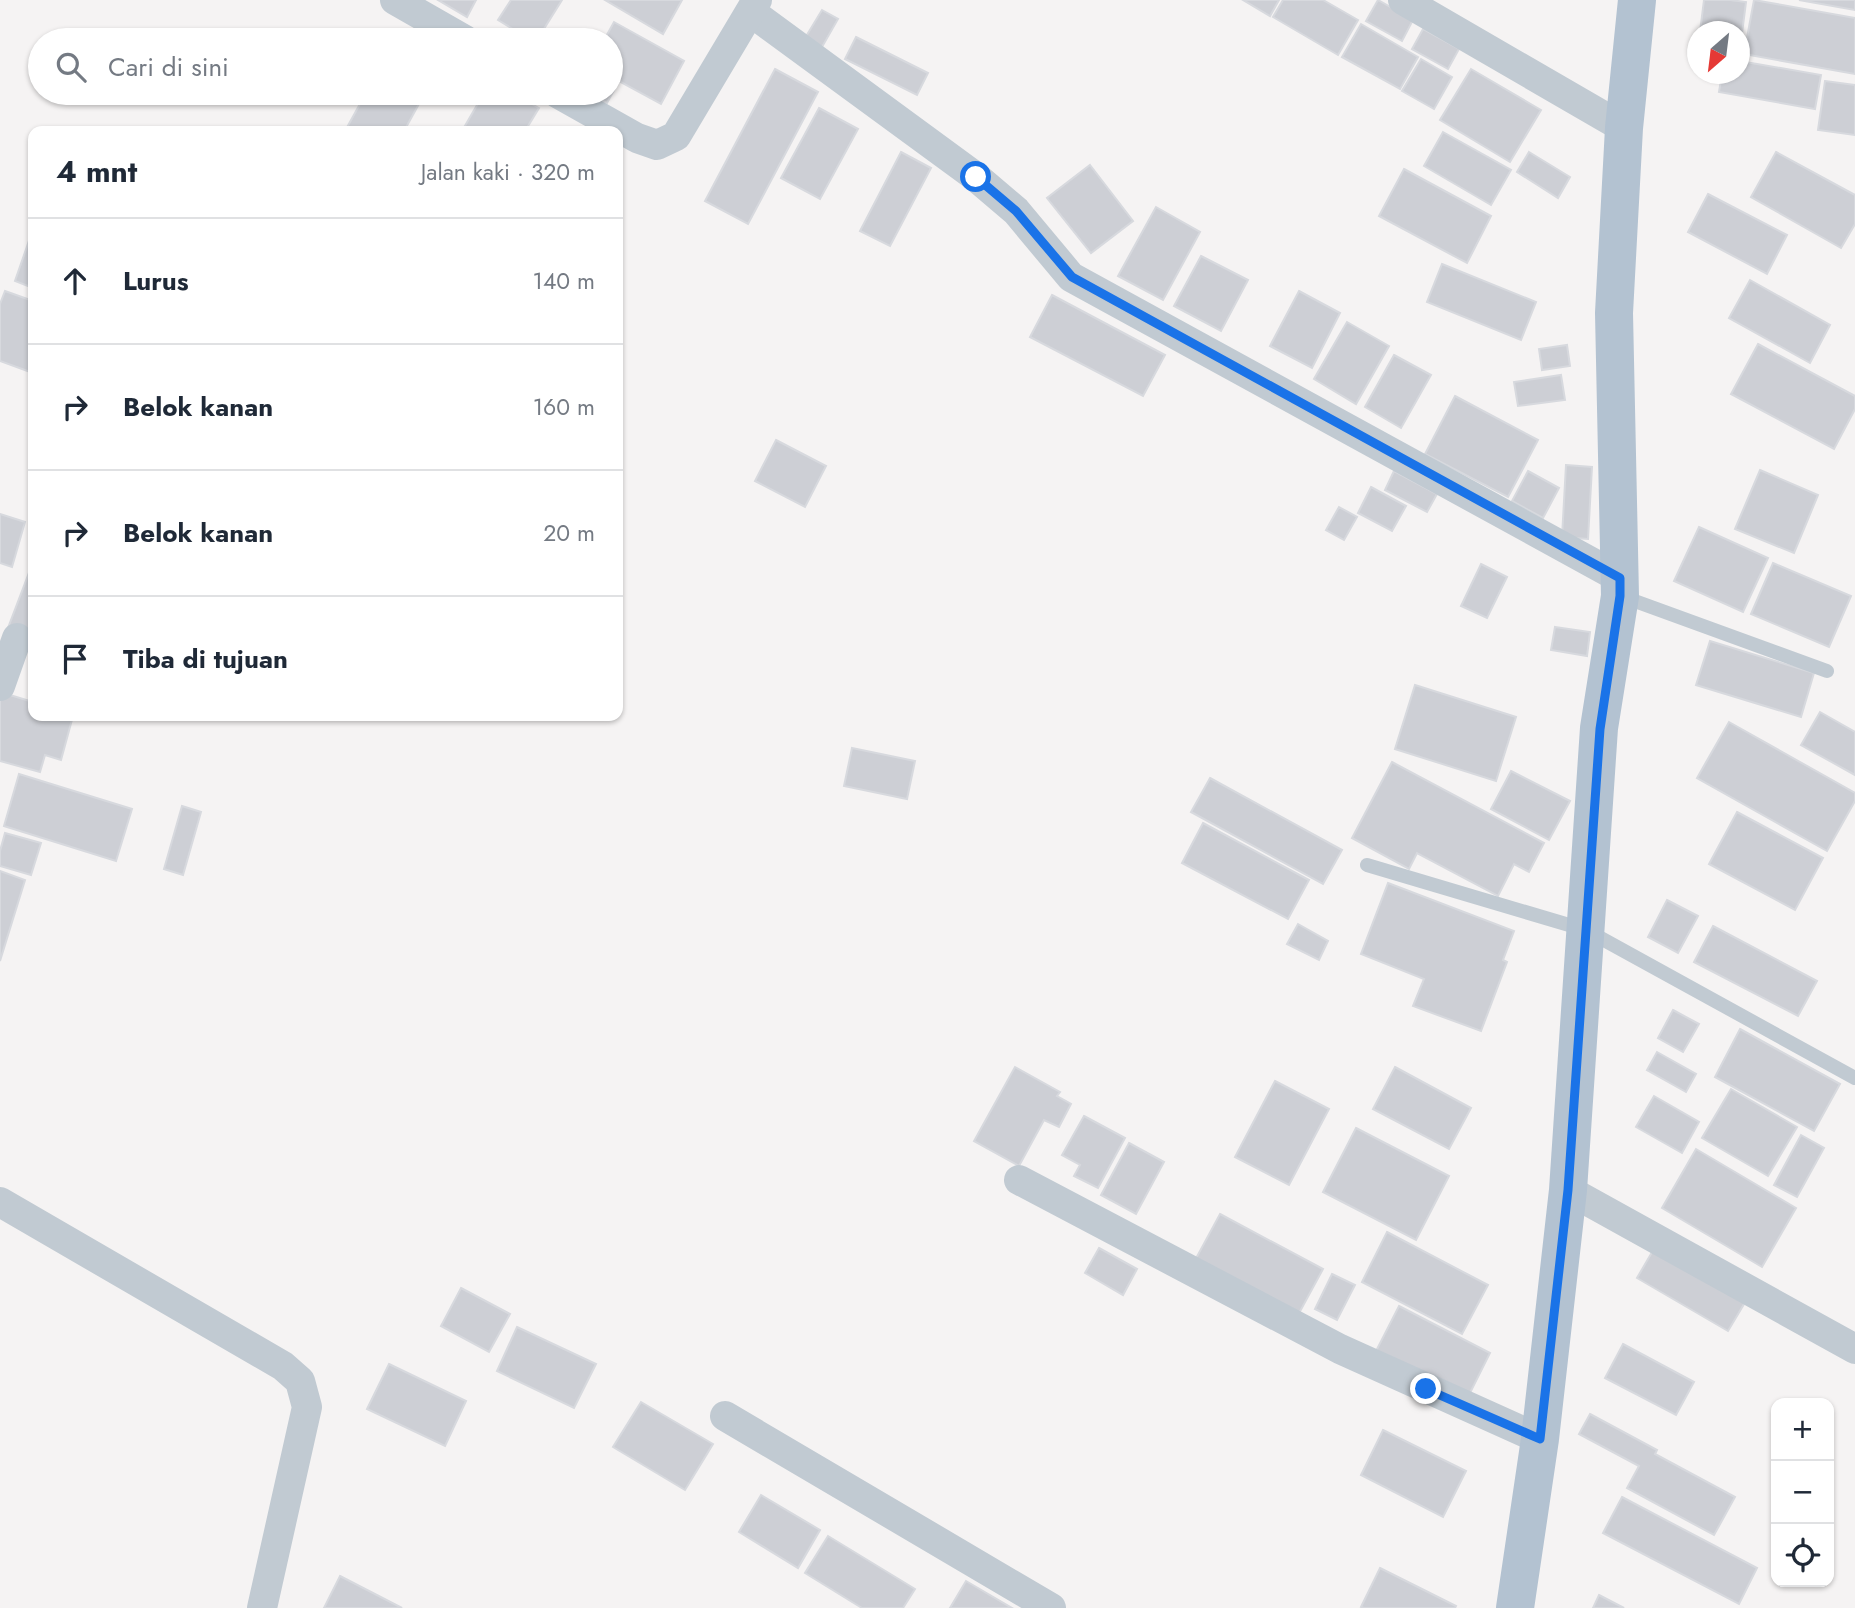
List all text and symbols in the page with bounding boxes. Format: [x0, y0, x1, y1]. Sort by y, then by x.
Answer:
north arrow [1687, 21, 1750, 84]
search box [28, 28, 623, 105]
icon: search [52, 48, 90, 86]
text: Cari di sini [108, 48, 229, 86]
text: 4 mnt [56, 150, 137, 193]
text: Jalan kaki · 320 m [421, 155, 595, 189]
route start [960, 161, 991, 192]
icon: ahead [56, 262, 94, 300]
text: Lurus [123, 262, 189, 300]
text: 140 m [533, 264, 595, 298]
icon: right [56, 388, 94, 426]
text: Belok kanan [123, 388, 273, 426]
text: 160 m [533, 390, 595, 424]
icon: right [56, 514, 94, 552]
text: Belok kanan [123, 514, 273, 552]
text: 20 m [543, 516, 595, 550]
icon: arrive [56, 640, 94, 678]
text: Tiba di tujuan [123, 640, 288, 678]
route end [1410, 1373, 1441, 1404]
map controls [1771, 1398, 1834, 1587]
button: + [1771, 1398, 1834, 1461]
button: − [1771, 1461, 1834, 1524]
button: locate [1771, 1524, 1834, 1587]

